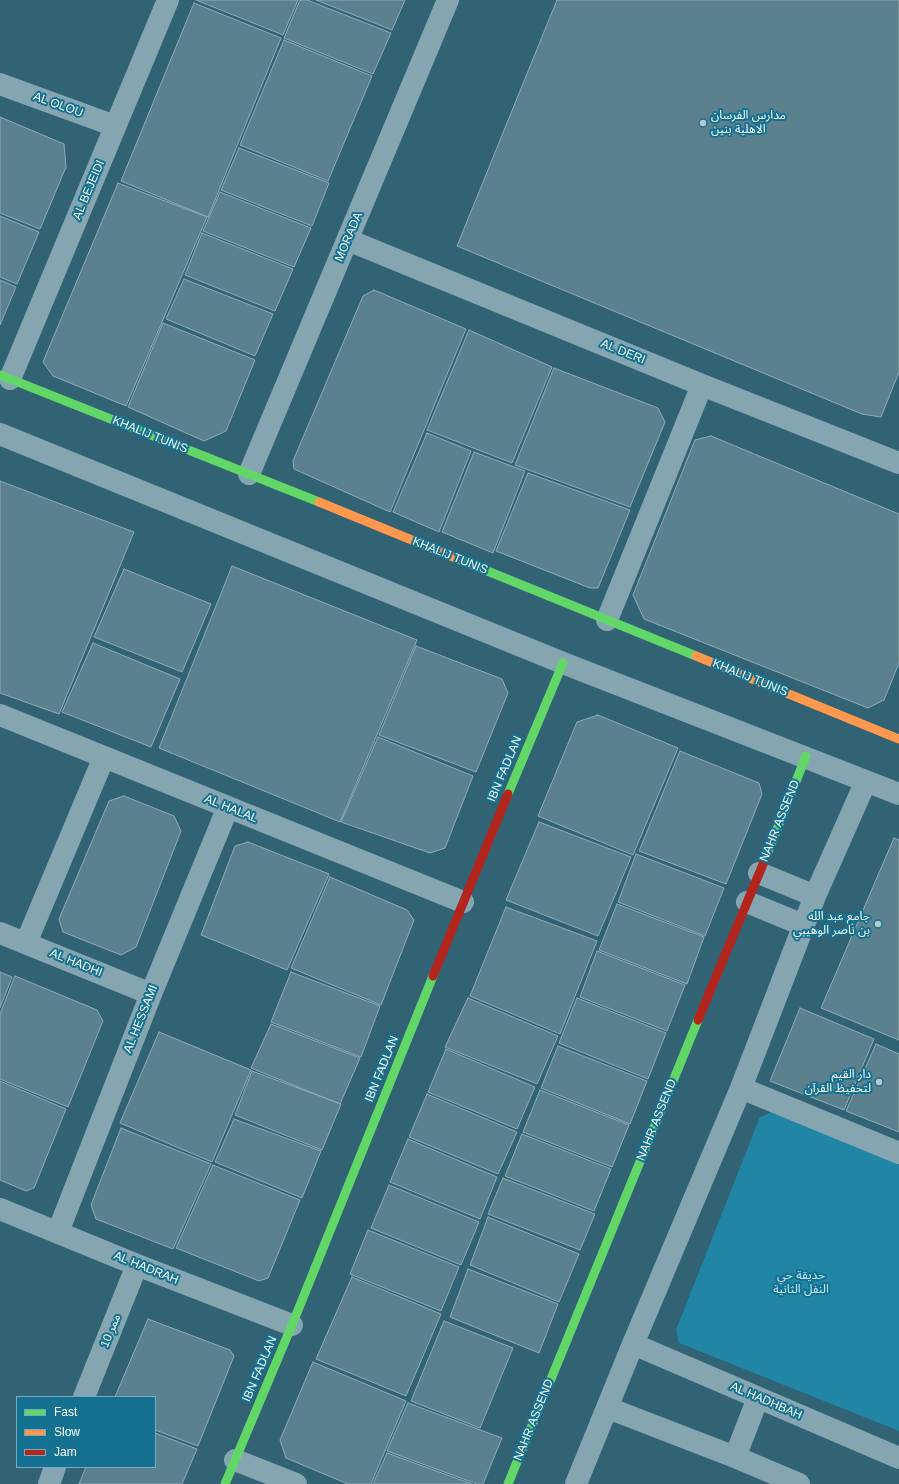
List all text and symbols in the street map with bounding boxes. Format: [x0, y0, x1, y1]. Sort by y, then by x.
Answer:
street label: AL OLOU [31, 89, 85, 121]
place label: مدارس الفرسان الاهلية بنين [711, 109, 786, 137]
marker: مدارس الفرسان الاهلية بنين [698, 118, 708, 128]
street label: AL BEJEIDI [70, 158, 108, 222]
street label: MORADA [332, 210, 366, 264]
street label: AL DERI [599, 337, 647, 367]
street label: KHALIJ TUNIS [110, 413, 190, 457]
street label: KHALIJ TUNIS [410, 534, 490, 578]
street label: KHALIJ TUNIS [710, 656, 790, 700]
street label: IBN FADLAN [485, 734, 525, 804]
street label: NAHR ASSEND [757, 778, 803, 864]
street label: AL HALAL [202, 792, 260, 826]
place label: جامع عبد الله بن ناصر الوهيبي [793, 910, 870, 938]
marker: جامع عبد الله بن ناصر الوهيبي [873, 919, 883, 929]
street label: AL HADHI [48, 946, 104, 980]
street label: AL HESSAMI [121, 983, 161, 1055]
street label: IBN FADLAN [362, 1034, 402, 1104]
place label: دار القيم لتحفيظ القرآن [805, 1068, 871, 1096]
street label: NAHR ASSEND [634, 1077, 680, 1163]
marker: دار القيم لتحفيظ القرآن [874, 1077, 884, 1087]
street label: AL HADRAH [111, 1248, 181, 1288]
park label: حديقة حي النفل الثانية [773, 1269, 829, 1297]
street label: ممر 10 [98, 1312, 124, 1350]
street label: IBN FADLAN [240, 1334, 280, 1404]
street label: NAHR ASSEND [511, 1377, 557, 1463]
street label: AL HADHBAH [728, 1379, 804, 1423]
legend [16, 1396, 156, 1468]
text: Fast [54, 1405, 77, 1419]
text: Slow [54, 1425, 80, 1439]
text: Jam [54, 1445, 77, 1459]

